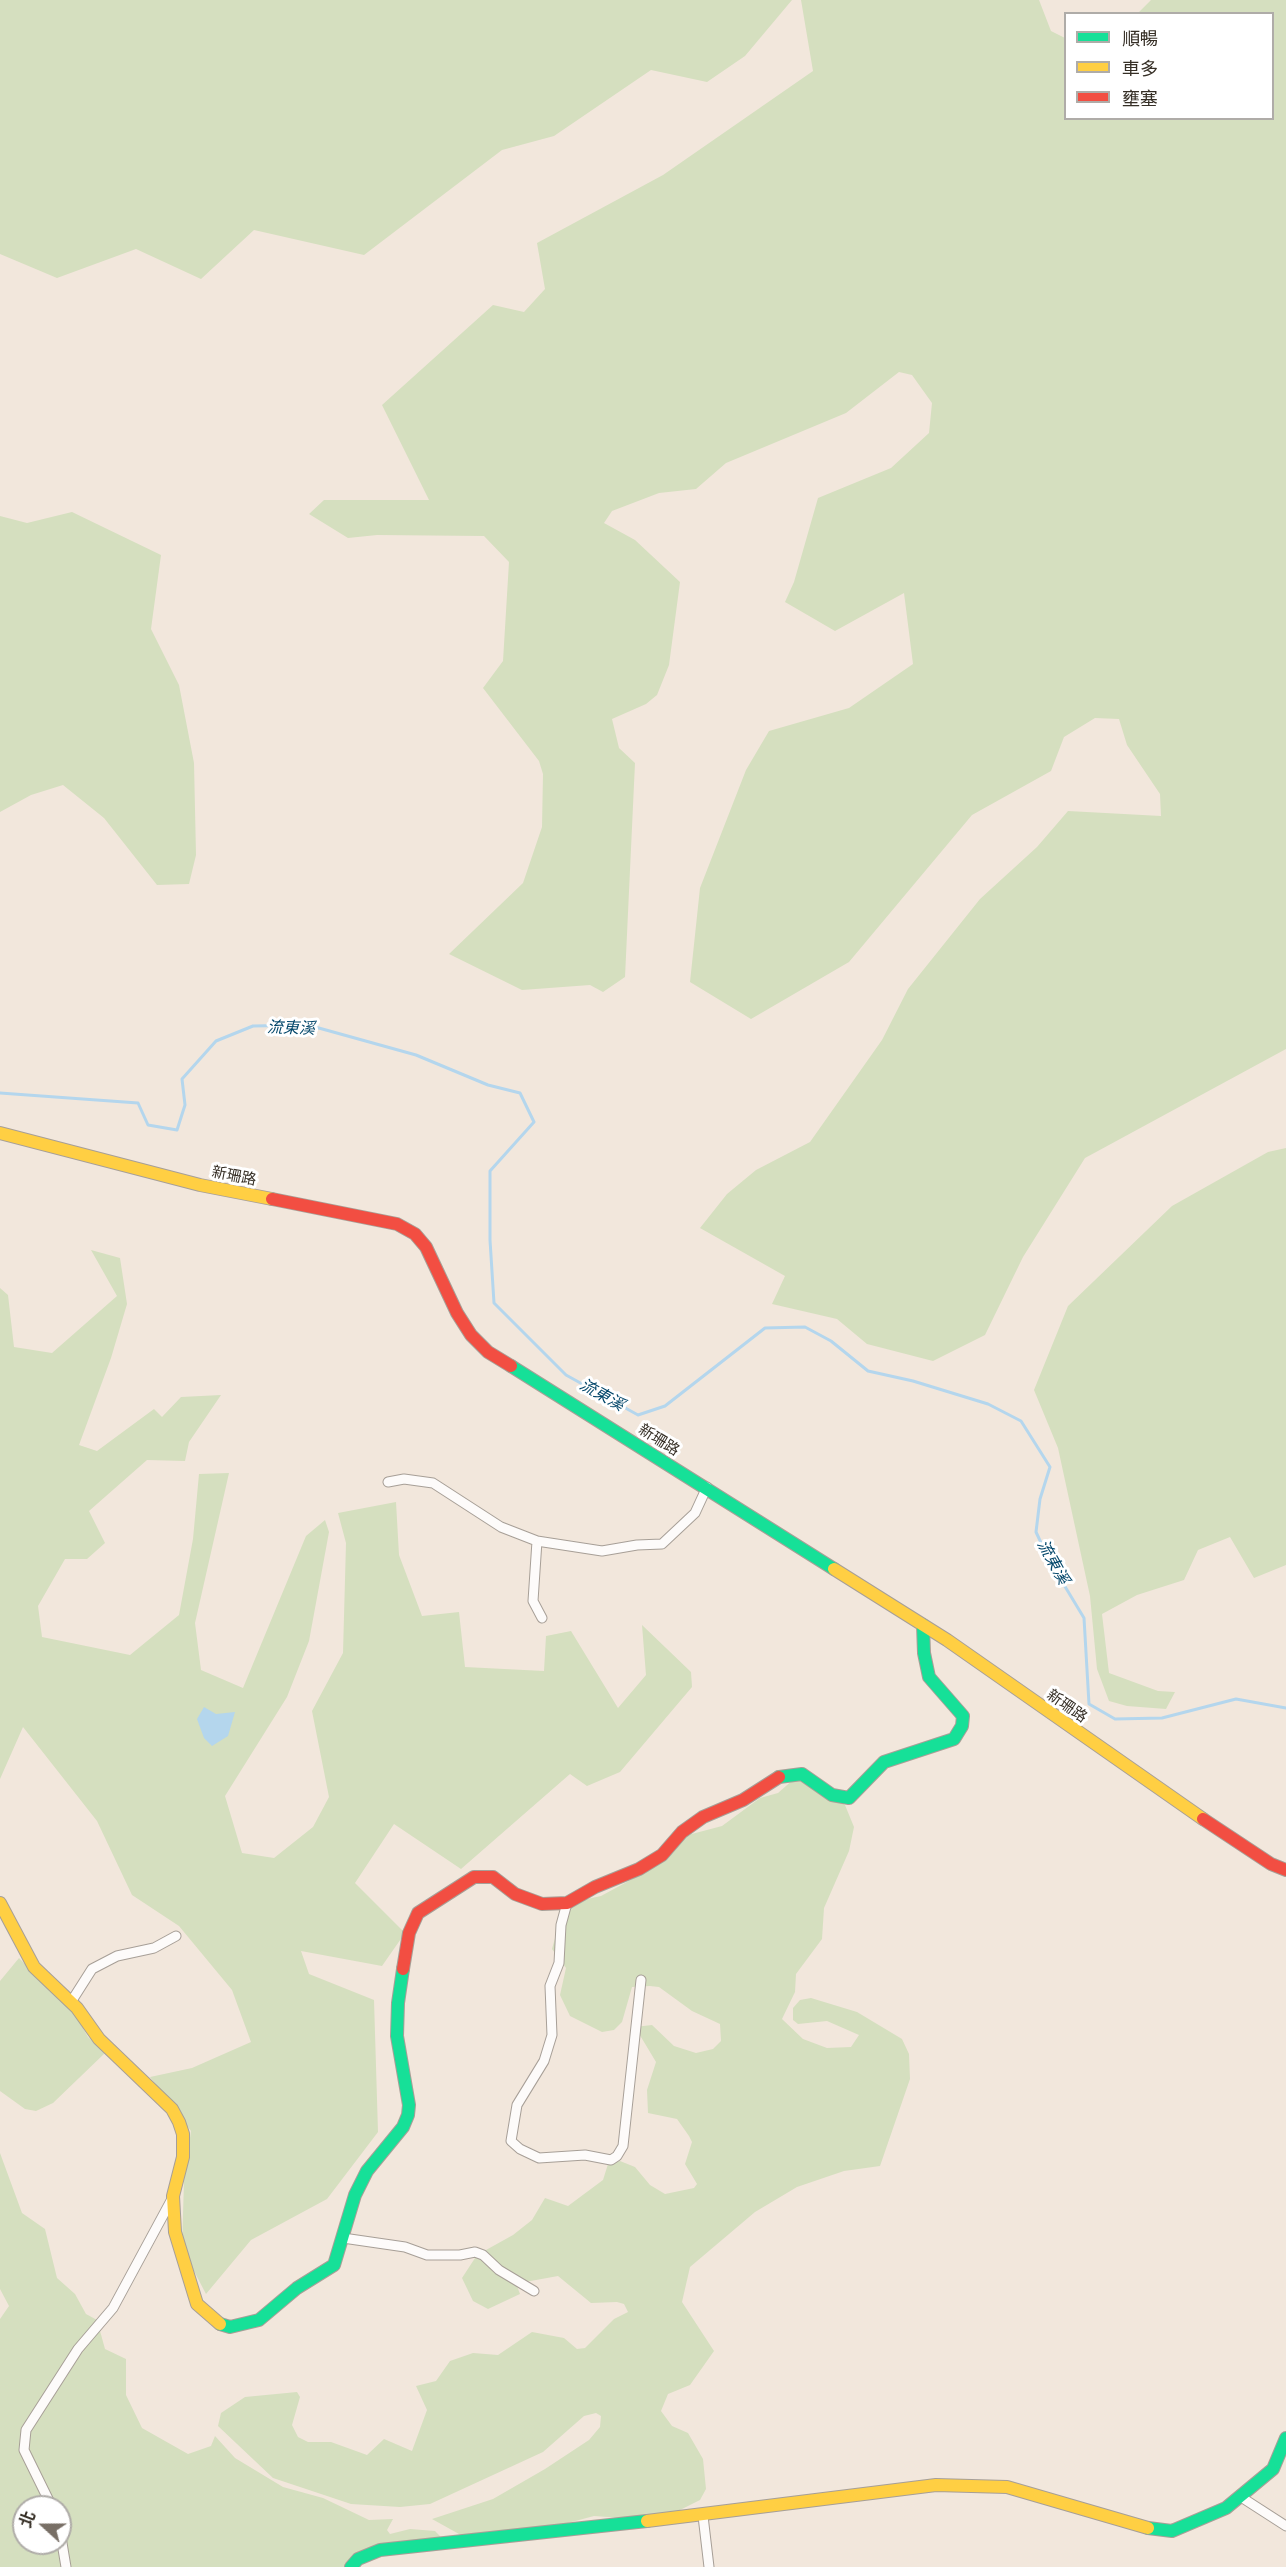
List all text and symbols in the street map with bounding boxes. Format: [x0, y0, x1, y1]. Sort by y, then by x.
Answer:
legend [1064, 12, 1274, 120]
text: 順暢 [1122, 28, 1158, 49]
text: 車多 [1122, 58, 1158, 79]
text: 壅塞 [1122, 88, 1158, 109]
water label: 流東溪 [267, 1018, 315, 1038]
street label: 新珊路 [210, 1163, 258, 1189]
water label: 流東溪 [576, 1375, 628, 1415]
street label: 新珊路 [635, 1420, 683, 1460]
water label: 流東溪 [1033, 1536, 1073, 1588]
street label: 新珊路 [1043, 1686, 1091, 1726]
north arrow [12, 2495, 72, 2555]
text: 北 [16, 2509, 38, 2530]

